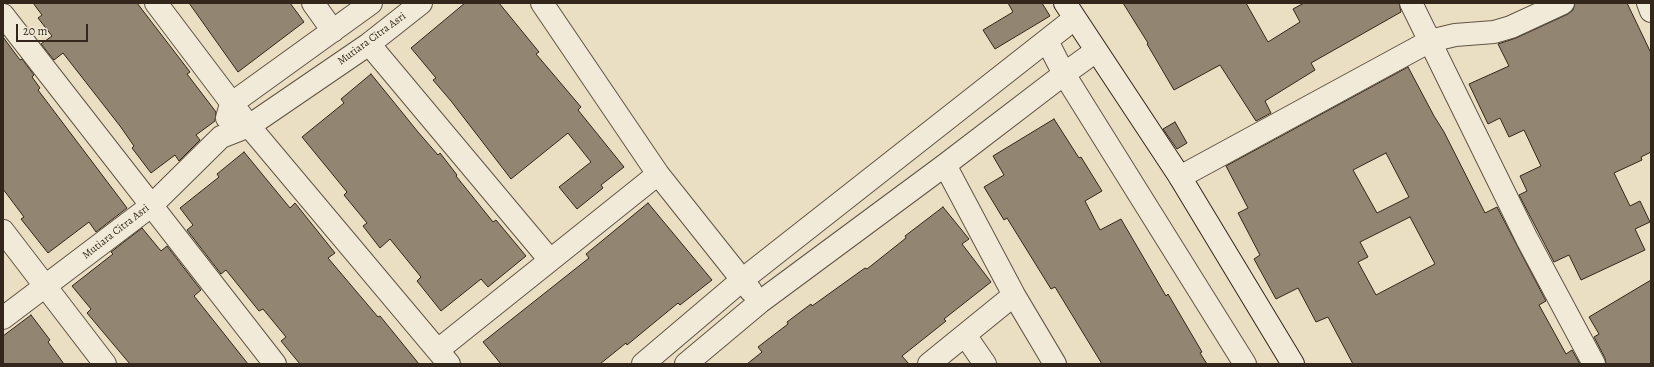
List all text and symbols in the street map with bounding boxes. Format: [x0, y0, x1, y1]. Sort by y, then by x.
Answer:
street label: Mutiara Citra Asri [335, 10, 409, 68]
scale bar [18, 16, 90, 42]
text: 20 m [23, 23, 47, 39]
street label: Mutiara Citra Asri [80, 202, 152, 262]

